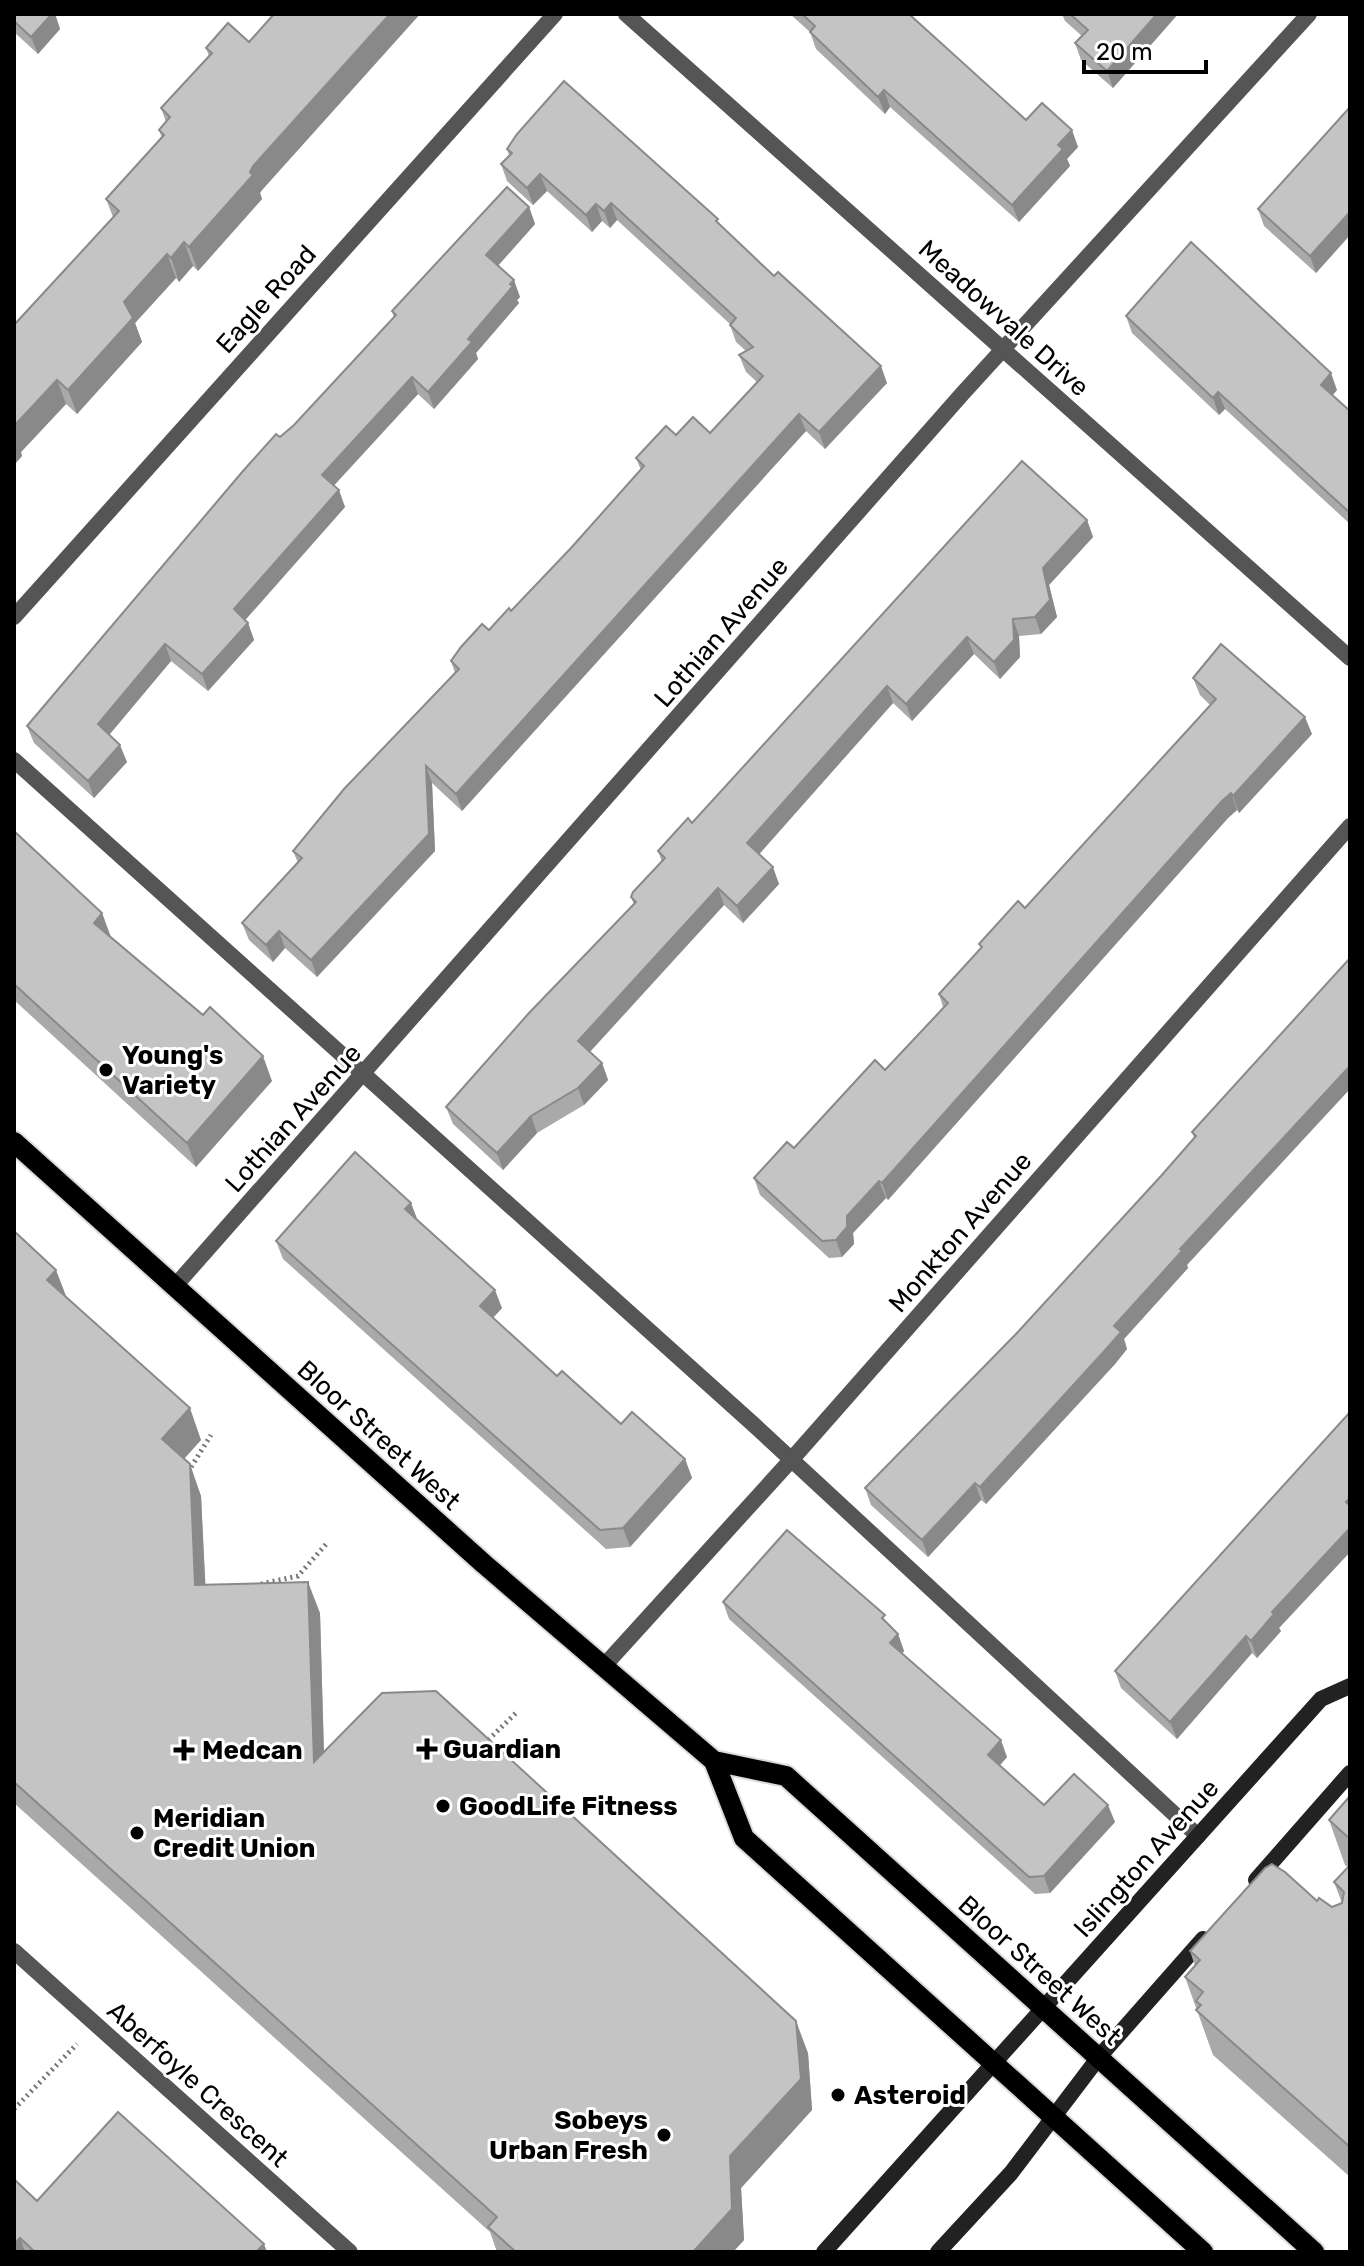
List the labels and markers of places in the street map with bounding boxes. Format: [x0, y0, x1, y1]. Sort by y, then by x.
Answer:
place label: Young's Variety [122, 1040, 223, 1101]
marker: Young's Variety [97, 1061, 115, 1079]
place label: Guardian [443, 1734, 561, 1765]
place label: Medcan [202, 1735, 303, 1766]
marker: Medcan [173, 1739, 195, 1761]
marker: Guardian [418, 1740, 436, 1758]
place label: GoodLife Fitness [459, 1791, 678, 1822]
marker: GoodLife Fitness [434, 1797, 452, 1815]
place label: Meridian Credit Union [153, 1803, 316, 1864]
marker: Meridian Credit Union [128, 1824, 146, 1842]
place label: Asteroid [854, 2080, 966, 2111]
marker: Asteroid [829, 2086, 847, 2104]
place label: Sobeys Urban Fresh [489, 2105, 648, 2166]
marker: Sobeys Urban Fresh [655, 2126, 673, 2144]

